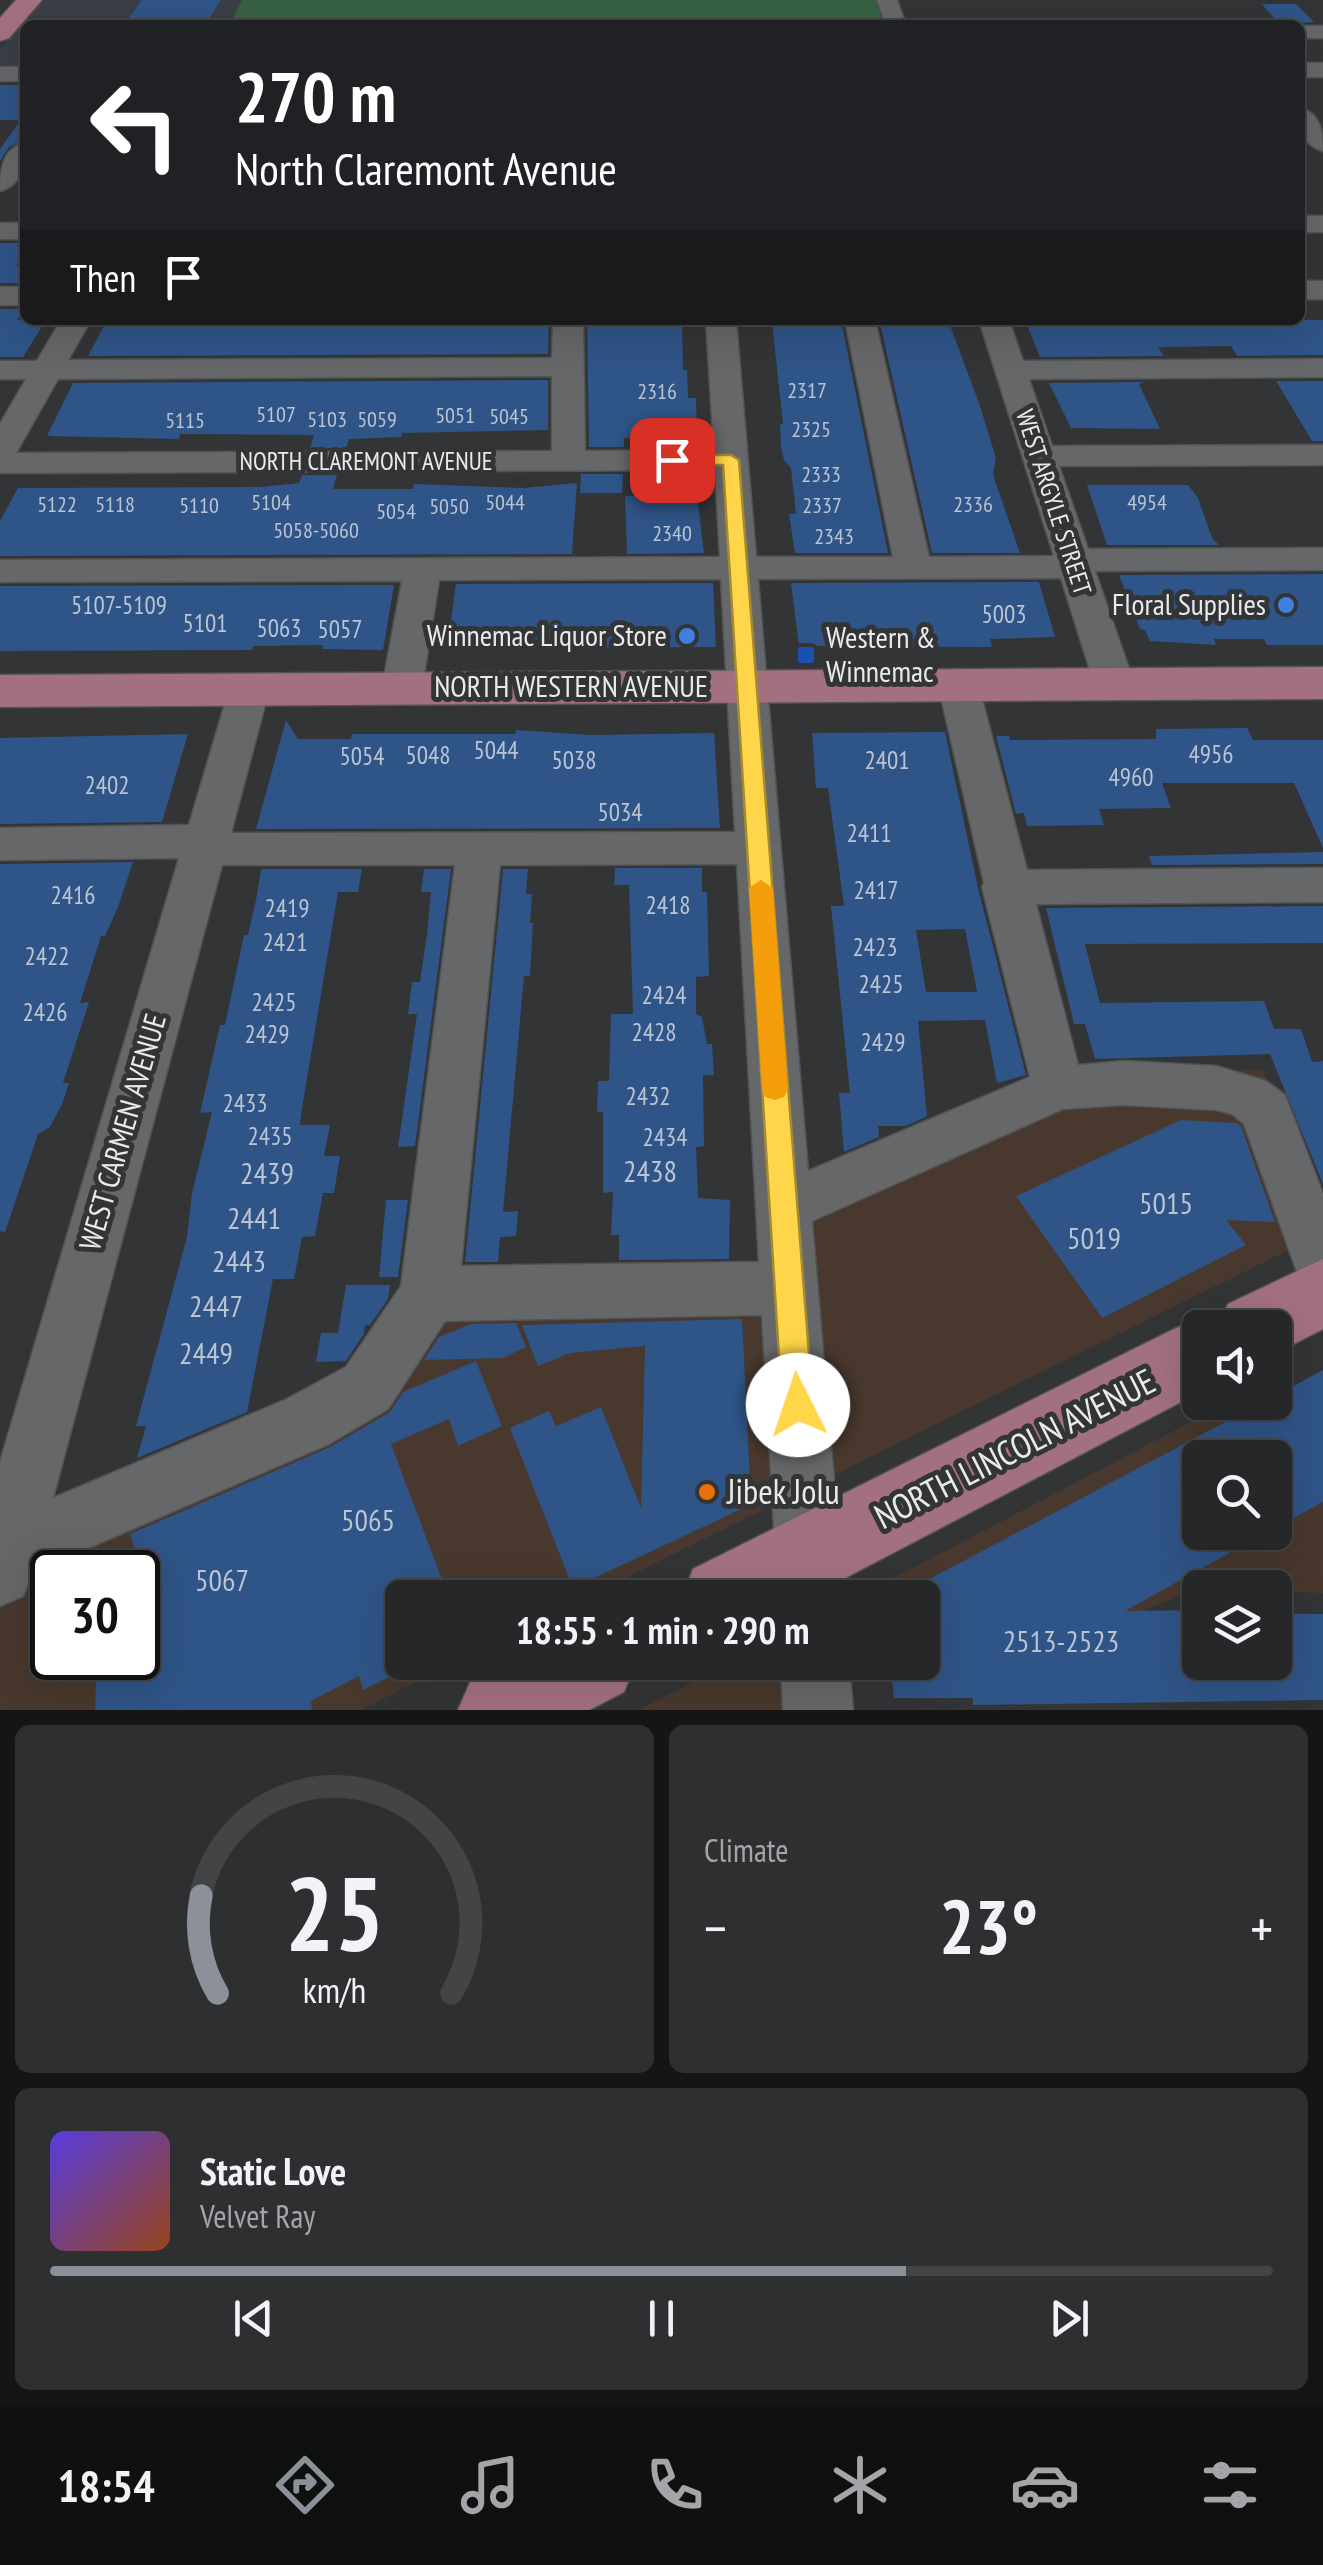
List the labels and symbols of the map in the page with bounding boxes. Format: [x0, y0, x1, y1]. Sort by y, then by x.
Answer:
house number: 2317 [787, 376, 827, 404]
house number: 2316 [637, 377, 677, 405]
house number: 5107 [256, 400, 296, 428]
house number: 5051 [435, 401, 475, 429]
house number: 5045 [489, 402, 529, 430]
house number: 5103 [307, 405, 347, 433]
house number: 5059 [357, 405, 397, 433]
street label: WEST ARGYLE STREET [1009, 405, 1099, 599]
house number: 5115 [165, 406, 205, 434]
house number: 2325 [791, 415, 831, 443]
pin [630, 418, 715, 503]
street label: NORTH CLAREMONT AVENUE [240, 445, 492, 477]
house number: 2333 [801, 460, 841, 488]
house number: 5104 [251, 488, 291, 516]
house number: 5044 [485, 488, 525, 516]
house number: 4954 [1127, 488, 1167, 516]
house number: 5122 [37, 490, 77, 518]
house number: 5118 [95, 490, 135, 518]
house number: 2336 [953, 490, 993, 518]
house number: 5110 [179, 491, 219, 519]
house number: 2337 [802, 491, 842, 519]
house number: 5050 [429, 492, 469, 520]
house number: 5054 [376, 497, 416, 525]
house number: 5058-5060 [273, 516, 359, 544]
house number: 2340 [652, 519, 692, 547]
house number: 2343 [814, 522, 854, 550]
place label: Floral Supplies [1112, 584, 1266, 623]
house number: 5107-5109 [71, 589, 167, 621]
marker: Floral Supplies [1275, 594, 1297, 616]
house number: 5003 [981, 598, 1027, 630]
house number: 5101 [182, 607, 228, 639]
house number: 5063 [256, 612, 302, 644]
house number: 5057 [317, 613, 363, 645]
place label: Winnemac Liquor Store [427, 615, 667, 654]
place label: Western & Winnemac [826, 617, 935, 690]
marker: Winnemac Liquor Store [676, 625, 698, 647]
marker: Western & Winnemac [795, 644, 817, 666]
street label: NORTH WESTERN AVENUE [434, 666, 708, 705]
house number: 5044 [473, 734, 519, 766]
house number: 4956 [1188, 738, 1234, 770]
house number: 5048 [405, 739, 451, 771]
house number: 5054 [339, 740, 385, 772]
house number: 5038 [551, 744, 597, 776]
house number: 2401 [864, 744, 910, 776]
house number: 4960 [1108, 761, 1154, 793]
house number: 2402 [84, 769, 130, 801]
house number: 5034 [597, 796, 643, 828]
house number: 2411 [846, 817, 892, 849]
house number: 2417 [853, 874, 899, 906]
house number: 2416 [50, 879, 96, 911]
house number: 2418 [645, 889, 691, 921]
house number: 2419 [264, 892, 310, 924]
house number: 2421 [262, 926, 308, 958]
house number: 2423 [852, 931, 898, 963]
house number: 2422 [24, 940, 70, 972]
house number: 2425 [858, 968, 904, 1000]
house number: 2424 [641, 979, 687, 1011]
house number: 2425 [251, 986, 297, 1018]
house number: 2426 [22, 996, 68, 1028]
street label: WEST CARMEN AVENUE [69, 1009, 174, 1254]
house number: 2428 [631, 1016, 677, 1048]
house number: 2429 [244, 1018, 290, 1050]
house number: 2429 [860, 1026, 906, 1058]
house number: 2432 [625, 1080, 671, 1112]
house number: 2433 [222, 1087, 268, 1119]
house number: 2435 [247, 1120, 293, 1152]
house number: 2434 [642, 1121, 688, 1153]
house number: 2438 [623, 1151, 677, 1190]
house number: 2439 [240, 1153, 294, 1192]
house number: 5015 [1139, 1183, 1193, 1222]
house number: 2441 [227, 1198, 281, 1237]
house number: 5019 [1067, 1218, 1121, 1257]
house number: 2443 [212, 1241, 266, 1280]
house number: 2447 [189, 1286, 243, 1325]
house number: 2449 [179, 1333, 233, 1372]
position arrow [746, 1353, 850, 1457]
street label: NORTH LINCOLN AVENUE [866, 1357, 1163, 1539]
place label: Jibek Jolu [726, 1468, 840, 1514]
marker: Jibek Jolu [696, 1481, 718, 1503]
house number: 5065 [341, 1500, 395, 1539]
speed limit sign: 30 [30, 1550, 160, 1680]
house number: 5067 [195, 1560, 249, 1599]
house number: 2513-2523 [1003, 1621, 1119, 1660]

